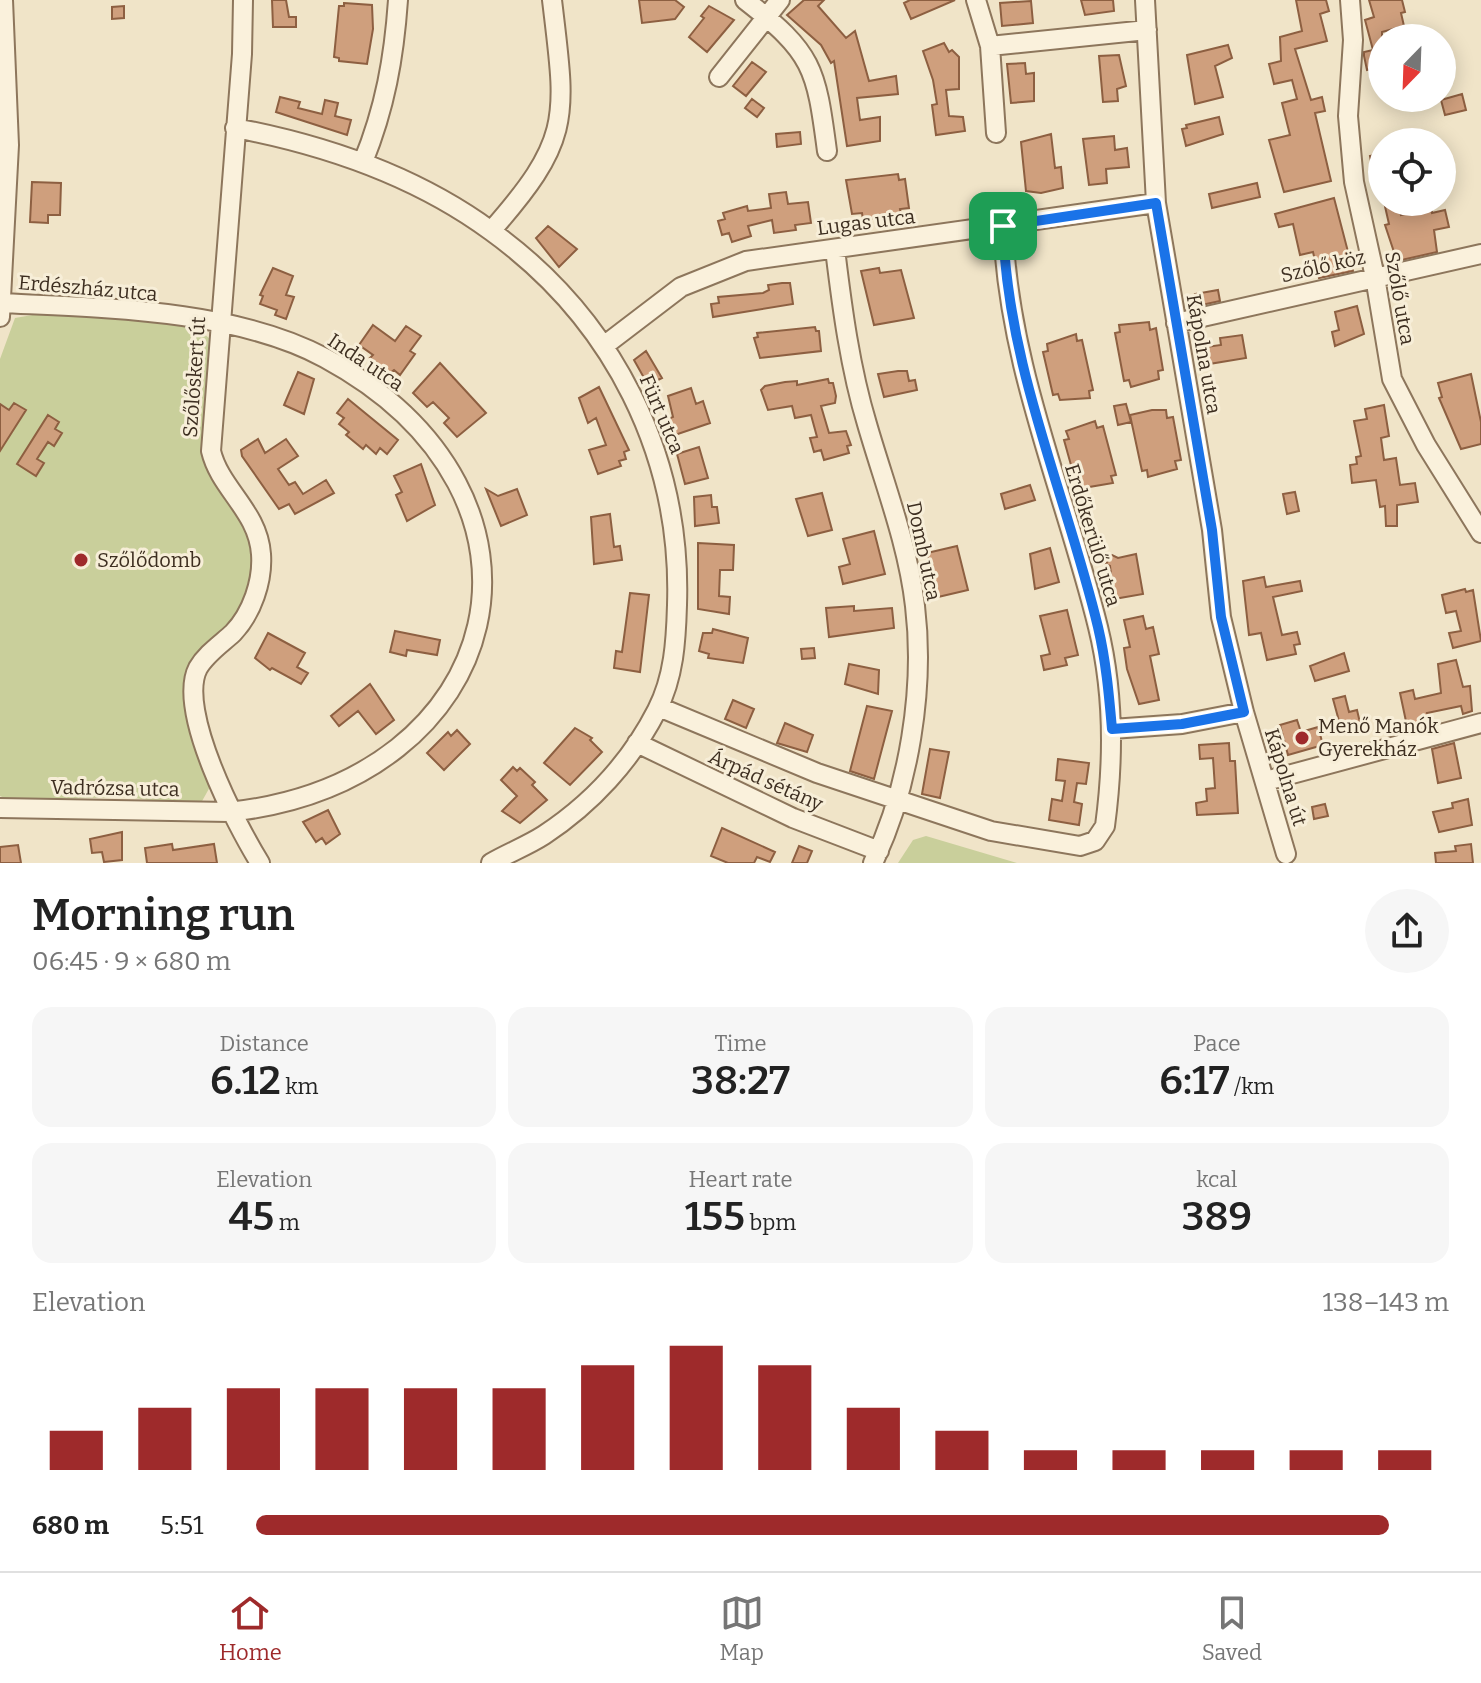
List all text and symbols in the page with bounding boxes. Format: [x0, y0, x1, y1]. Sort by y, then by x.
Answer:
north arrow [1368, 24, 1456, 112]
map controls [1368, 24, 1456, 216]
button: locate [1368, 128, 1456, 216]
pin [969, 192, 1037, 260]
street label: Lugas utca [816, 204, 917, 240]
icon: arrive [981, 204, 1025, 248]
street label: Szőlő köz [1278, 245, 1368, 287]
street label: Szőlő utca [1380, 249, 1420, 347]
street label: Erdészház utca [17, 270, 159, 306]
street label: Kápolna utca [1182, 292, 1226, 416]
street label: Szőlőskert út [178, 316, 210, 438]
street label: Inda utca [323, 328, 409, 396]
street label: Fürt utca [635, 371, 689, 457]
street label: Erdőkerülő utca [1060, 461, 1126, 609]
street label: Domb utca [902, 499, 946, 603]
place label: Szőlődomb [97, 548, 201, 572]
marker: Szőlődomb [72, 551, 90, 569]
place label: Menő Manók Gyerekház [1318, 714, 1439, 761]
street label: Kápolna út [1260, 725, 1312, 829]
marker: Menő Manók Gyerekház [1293, 729, 1311, 747]
street label: Árpád sétány [705, 744, 827, 816]
street label: Vadrózsa utca [50, 775, 180, 801]
text: Morning run [32, 889, 295, 942]
button: share [1365, 889, 1449, 973]
text: 06:45 · 9 × 680 m [32, 946, 231, 977]
text: Distance [220, 1030, 309, 1057]
text: Time [715, 1030, 766, 1057]
text: Pace [1193, 1030, 1241, 1057]
text: 6.12 [210, 1057, 281, 1105]
text: 38:27 [691, 1057, 790, 1105]
text: 6:17 [1159, 1057, 1230, 1105]
text: km [281, 1073, 318, 1100]
text: /km [1230, 1073, 1274, 1100]
text: Elevation [216, 1166, 312, 1193]
text: Heart rate [688, 1166, 793, 1193]
text: kcal [1196, 1166, 1237, 1193]
text: 45 [229, 1193, 274, 1241]
text: 155 [685, 1193, 745, 1241]
text: 389 [1182, 1193, 1252, 1241]
text: m [274, 1209, 300, 1236]
text: bpm [745, 1209, 796, 1236]
text: Elevation [32, 1287, 145, 1318]
text: 138–143 m [1322, 1287, 1449, 1318]
text: 680 m [32, 1510, 109, 1541]
text: 5:51 [160, 1510, 204, 1541]
tab: Home [219, 1591, 282, 1666]
tab: Map [720, 1591, 764, 1666]
tab: Saved [1202, 1591, 1262, 1666]

